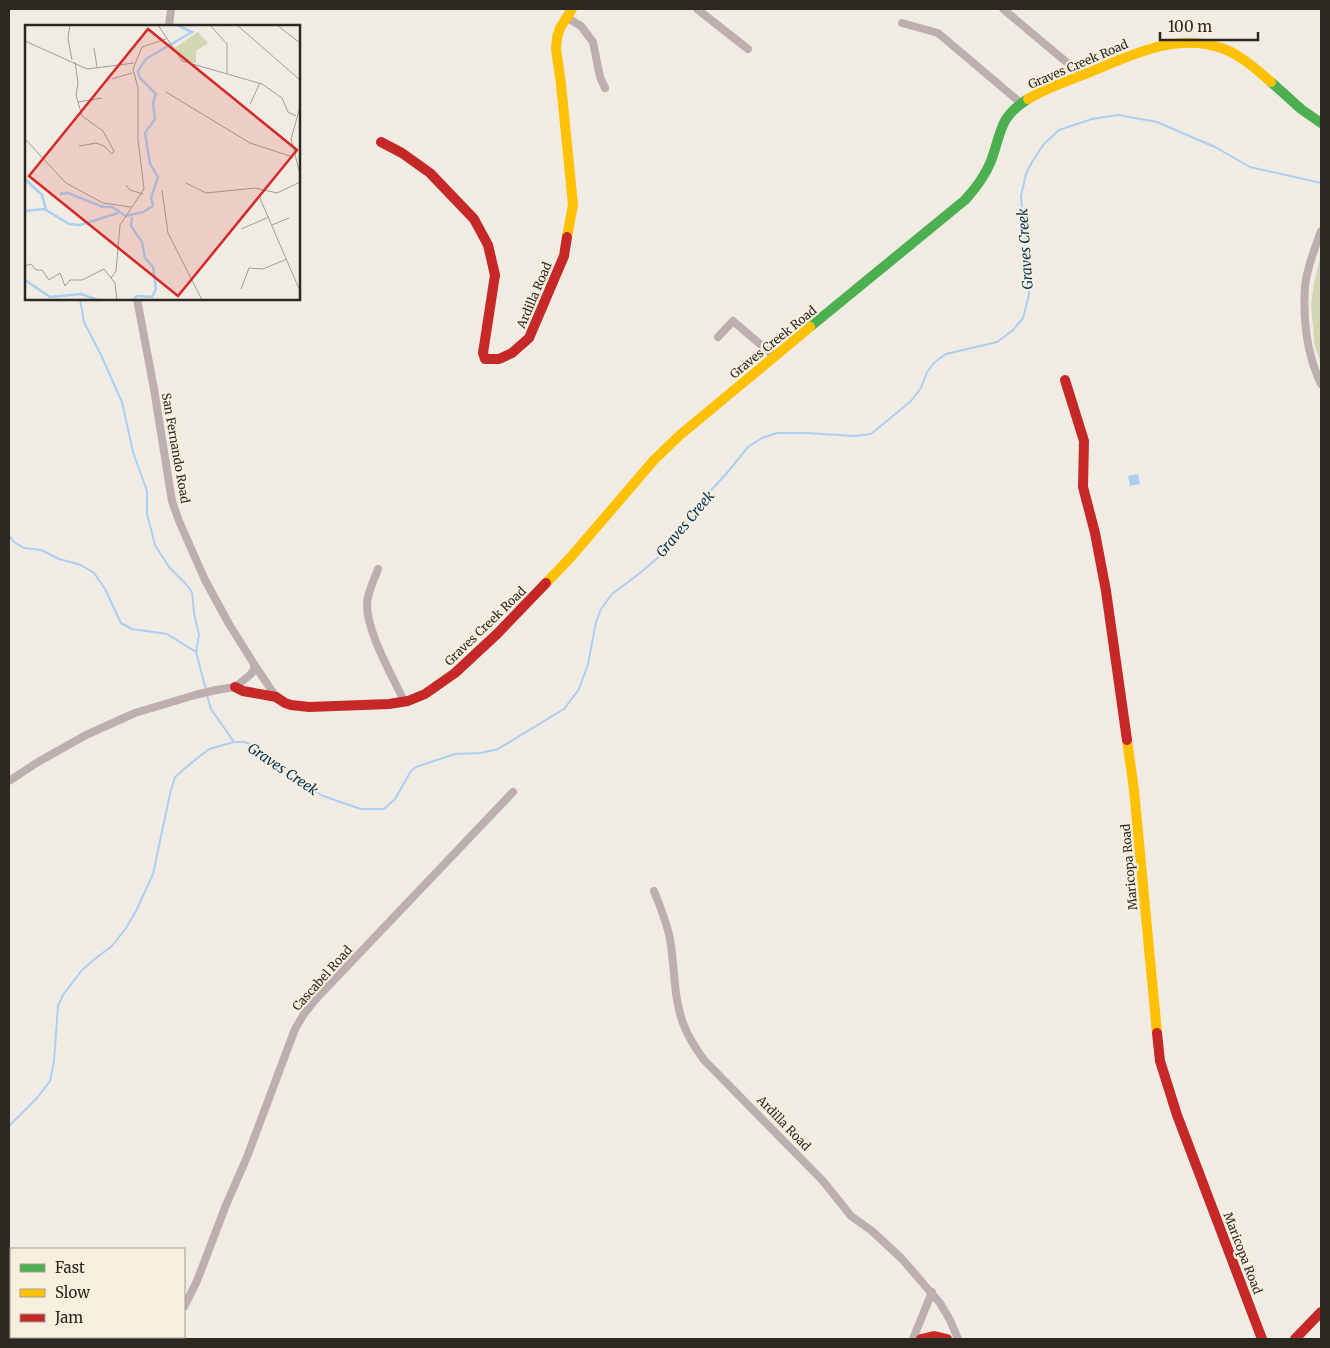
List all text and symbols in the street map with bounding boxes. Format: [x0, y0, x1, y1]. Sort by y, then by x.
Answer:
scale bar [1160, 10, 1258, 42]
text: 100 m [1168, 17, 1212, 36]
inset map [25, 25, 300, 300]
street label: Graves Creek Road [1026, 36, 1130, 92]
water label: Graves Creek [1013, 208, 1037, 290]
street label: Ardilla Road [513, 260, 555, 331]
street label: Graves Creek Road [727, 303, 819, 381]
street label: San Fernando Road [159, 392, 193, 504]
water label: Graves Creek [652, 487, 718, 561]
street label: Graves Creek Road [441, 583, 529, 669]
water label: Graves Creek [244, 739, 322, 799]
street label: Maricopa Road [1118, 823, 1140, 911]
street label: Cascabel Road [289, 942, 355, 1014]
street label: Ardilla Road [753, 1092, 814, 1154]
street label: Maricopa Road [1221, 1210, 1265, 1296]
legend [10, 1248, 185, 1338]
text: Fast [55, 1258, 85, 1277]
text: Slow [55, 1283, 90, 1302]
text: Jam [54, 1308, 83, 1327]

